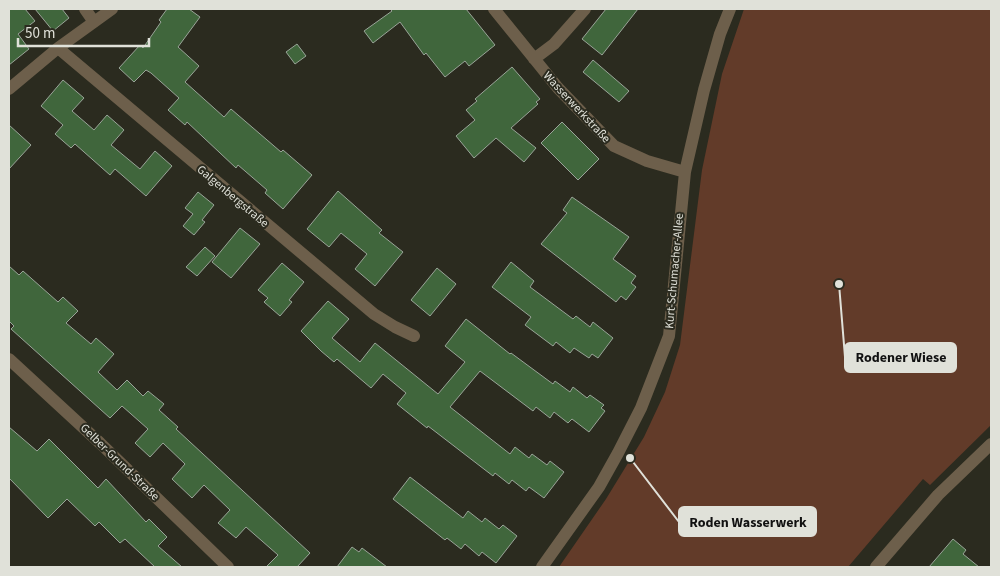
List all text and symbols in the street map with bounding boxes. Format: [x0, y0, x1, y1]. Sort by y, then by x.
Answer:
scale bar [18, 15, 149, 47]
text: 50 m [25, 23, 55, 44]
street label: Wasserwerkstraße [539, 68, 614, 147]
street label: Galgenbergstraße [193, 161, 272, 232]
street label: Kurt-Schumacher-Allee [661, 213, 688, 329]
callout: Rodener Wiese [845, 343, 956, 372]
text: Rodener Wiese [855, 348, 947, 368]
street label: Gelber-Grund-Straße [76, 420, 163, 505]
callout: Roden Wasserwerk [679, 507, 816, 536]
text: Roden Wasserwerk [689, 513, 807, 533]

